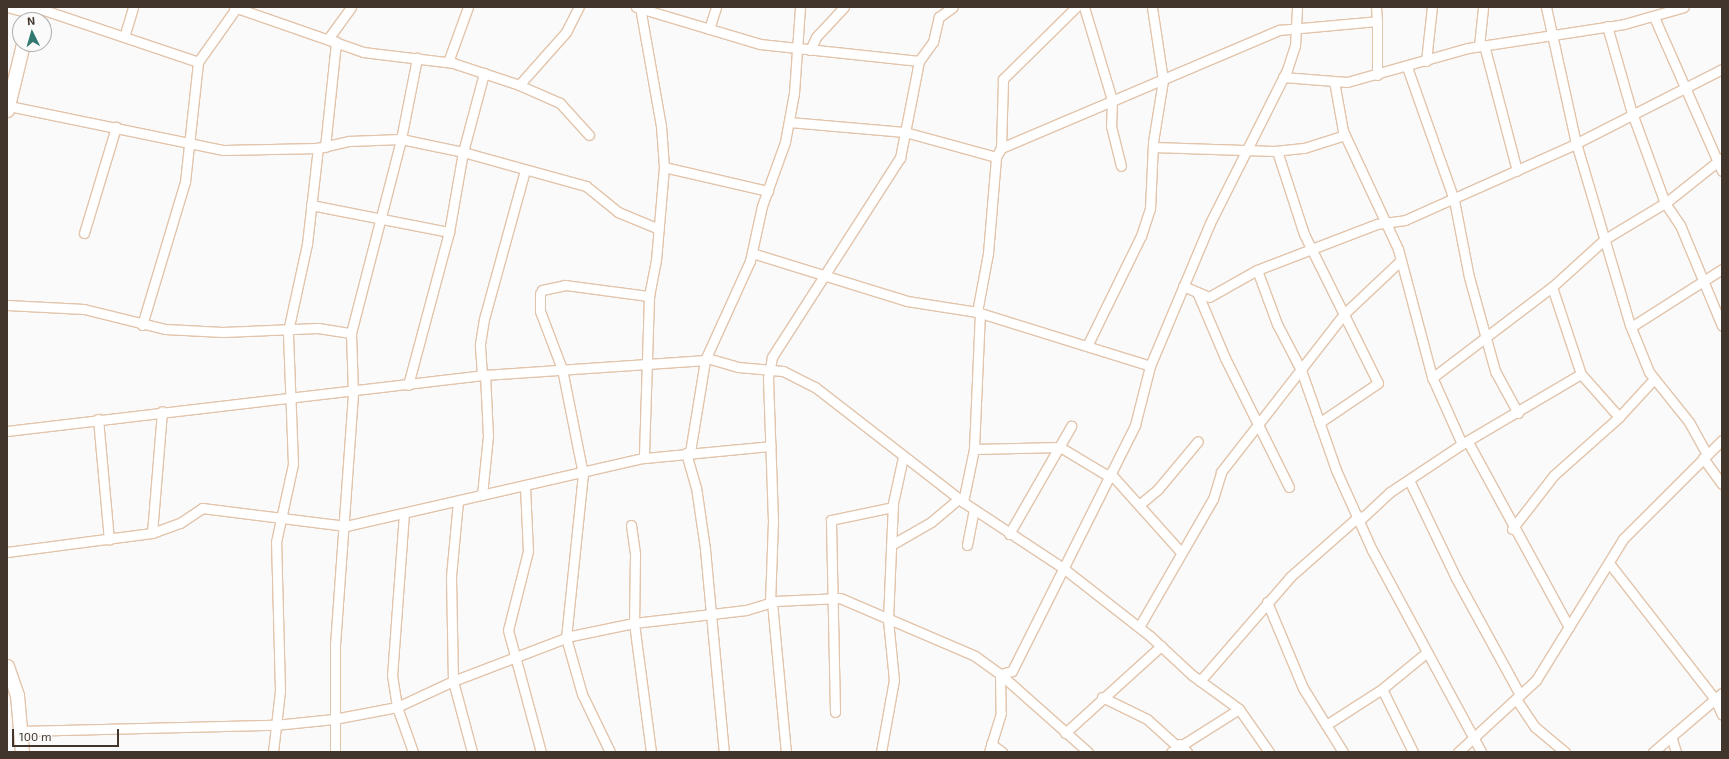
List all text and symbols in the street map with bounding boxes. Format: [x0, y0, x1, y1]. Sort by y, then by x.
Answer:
north arrow [12, 12, 52, 52]
text: N [26, 14, 36, 27]
scale bar [14, 721, 121, 747]
text: 100 m [19, 729, 51, 743]

